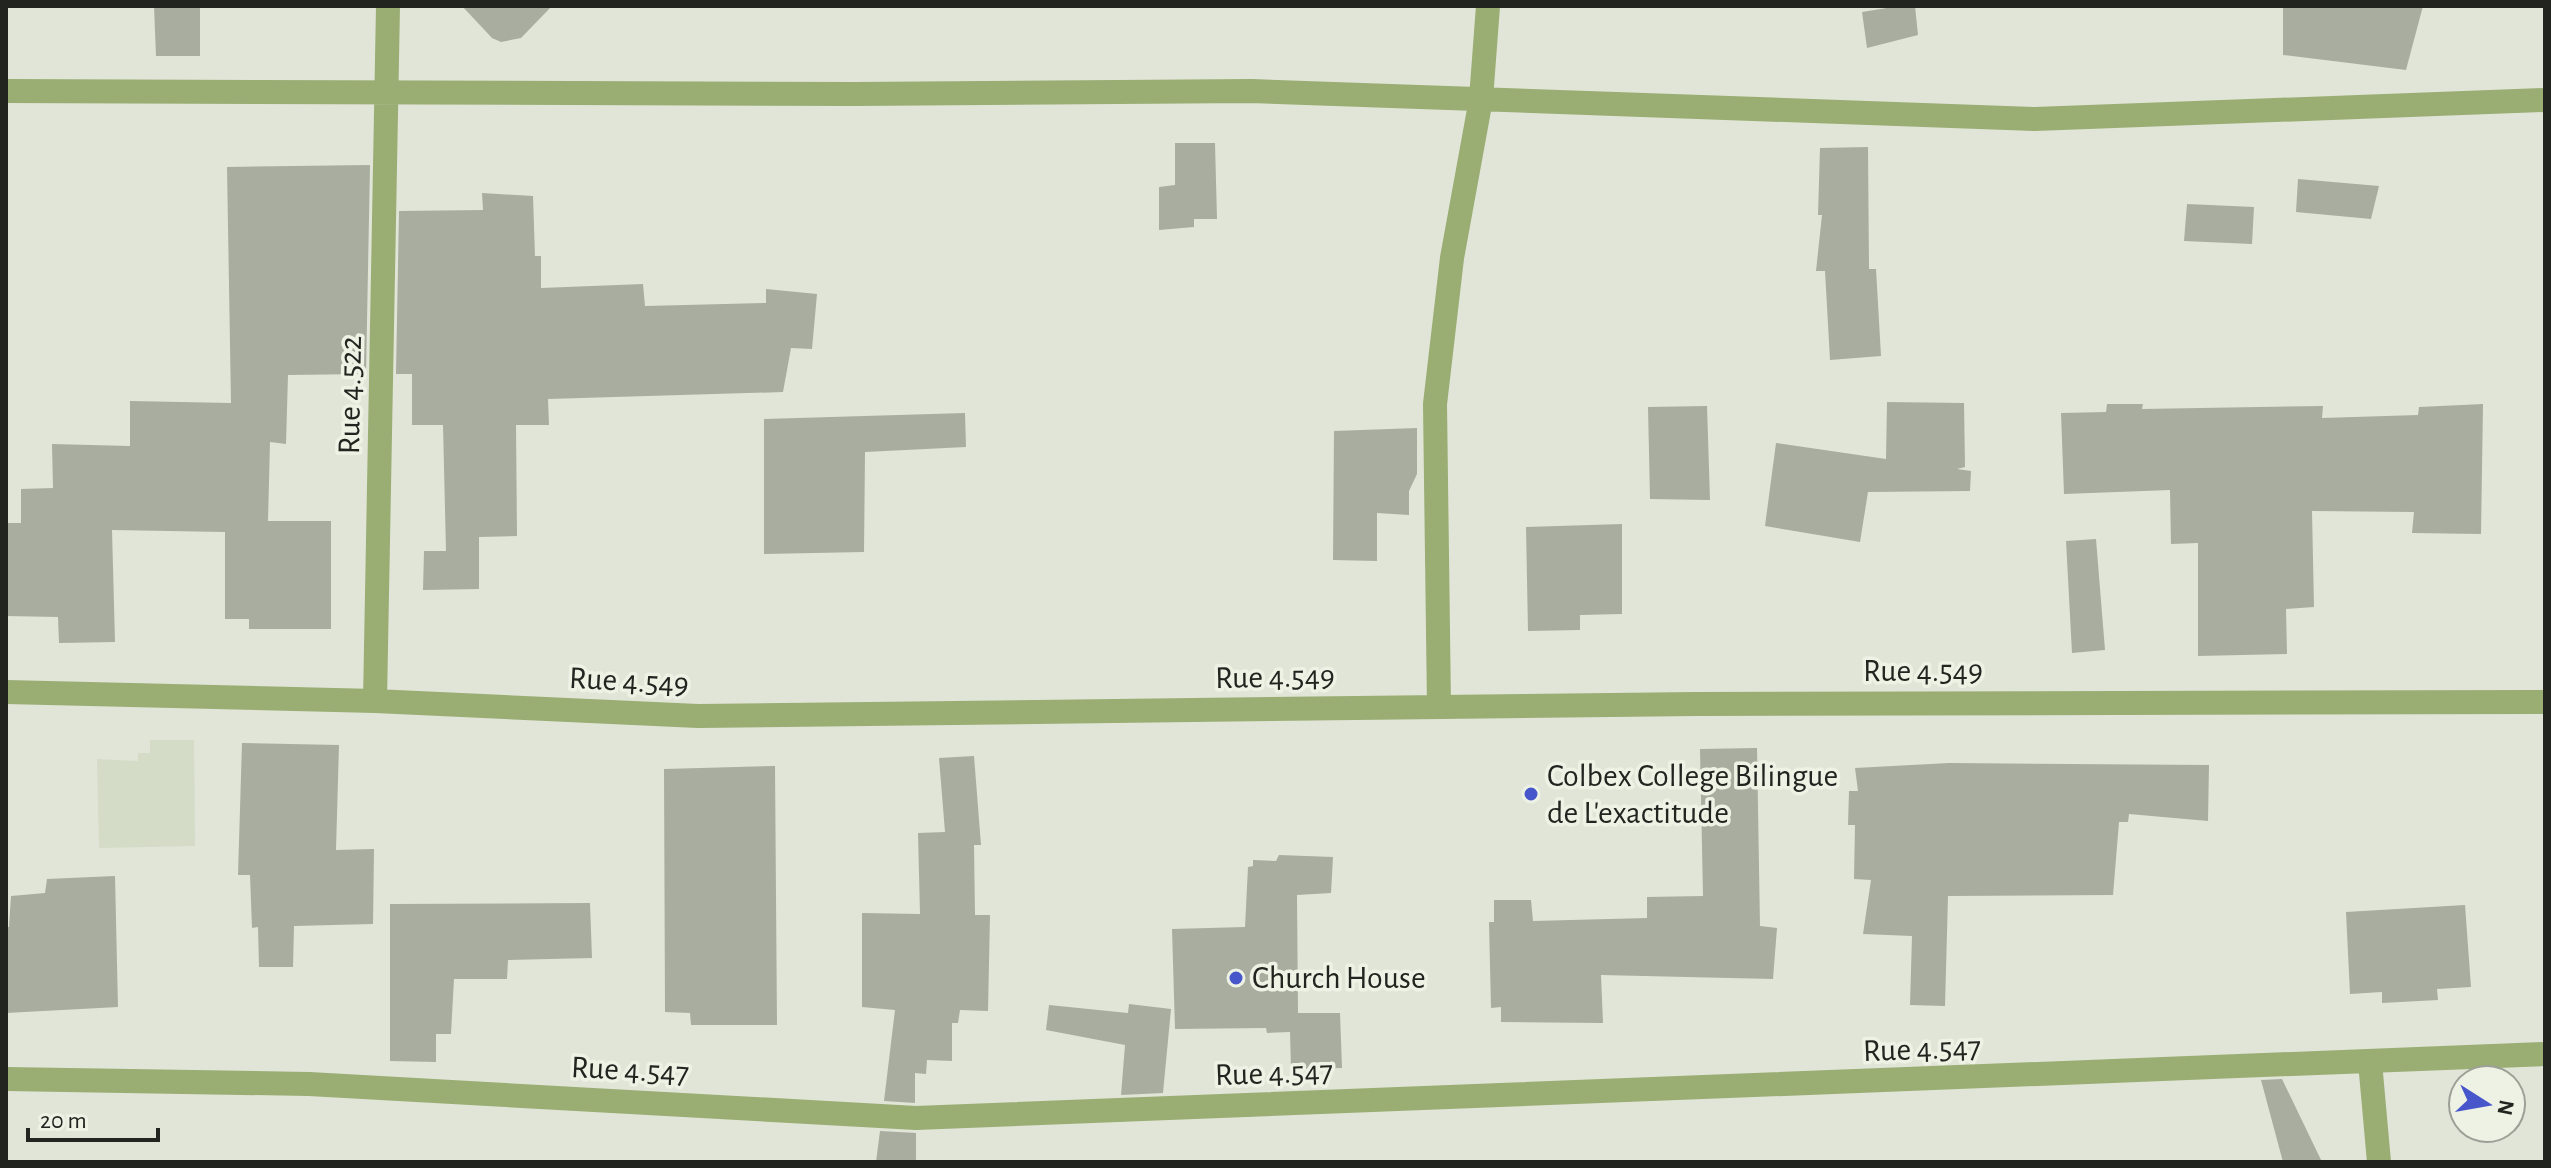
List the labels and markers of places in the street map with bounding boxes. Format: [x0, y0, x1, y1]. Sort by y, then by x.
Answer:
place label: Colbex College Bilingue de L'exactitude [1547, 760, 1838, 829]
marker: Colbex College Bilingue de L'exactitude [1522, 785, 1540, 803]
place label: Church House [1252, 962, 1426, 994]
marker: Church House [1227, 969, 1245, 987]

